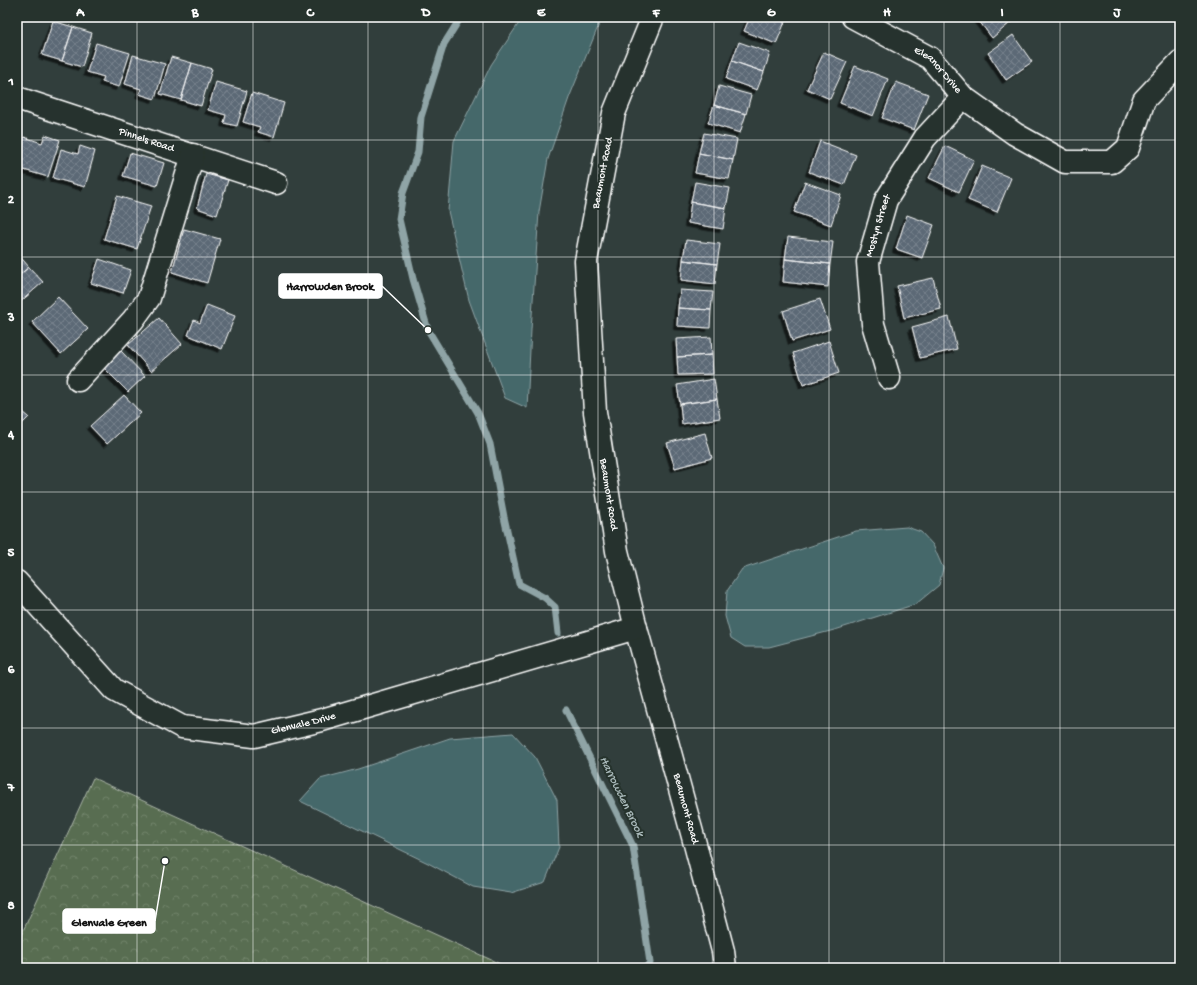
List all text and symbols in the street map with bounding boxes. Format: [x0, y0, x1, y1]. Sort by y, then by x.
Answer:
text: A [75, 6, 85, 21]
text: B [191, 6, 200, 21]
text: C [305, 6, 315, 21]
text: D [421, 6, 431, 21]
text: E [537, 6, 546, 21]
text: F [652, 6, 661, 21]
text: G [767, 6, 776, 21]
text: H [883, 6, 891, 21]
text: I [1000, 6, 1004, 21]
text: J [1113, 6, 1122, 21]
street label: Eleanor Drive [912, 44, 964, 97]
text: 1 [7, 75, 14, 90]
street label: Pinnels Road [116, 125, 177, 156]
street label: Beaumont Road [590, 135, 616, 211]
street label: Mostyn Street [864, 191, 895, 259]
text: 2 [8, 193, 15, 208]
callout: Harrowden Brook [279, 274, 382, 298]
text: Harrowden Brook [286, 281, 375, 295]
text: 3 [7, 311, 15, 326]
text: 4 [7, 428, 15, 443]
street label: Beaumont Road [596, 457, 620, 533]
text: 5 [8, 546, 15, 561]
text: 6 [8, 663, 15, 678]
street label: Glenvale Drive [270, 710, 337, 738]
water label: Harrowden Brook [596, 755, 647, 841]
street label: Beaumont Road [670, 771, 701, 847]
text: 7 [7, 781, 16, 796]
text: 8 [7, 899, 15, 914]
callout: Glenvale Green [63, 909, 155, 933]
text: Glenvale Green [71, 917, 147, 931]

